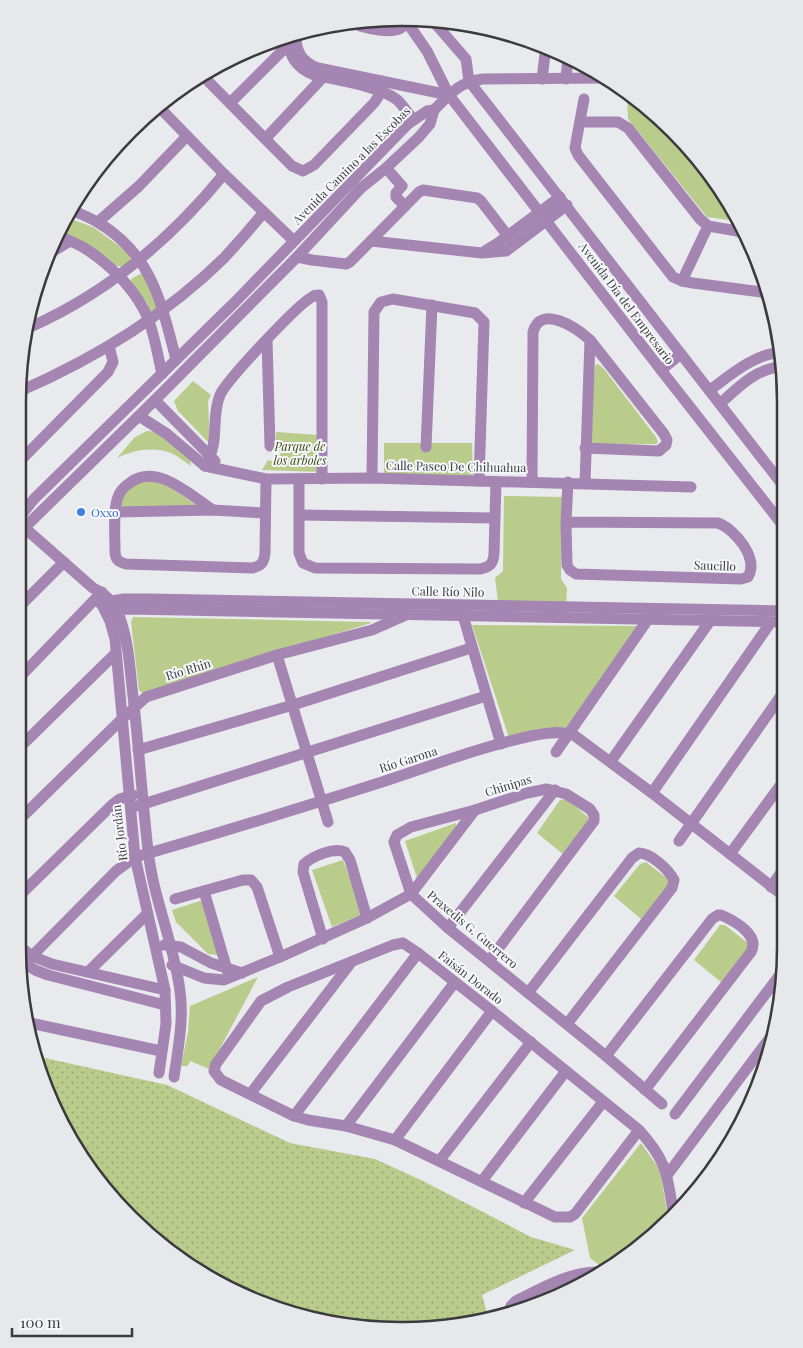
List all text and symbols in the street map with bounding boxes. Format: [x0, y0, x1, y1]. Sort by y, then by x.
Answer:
street label: Avenida Camino a las Escobas [288, 103, 413, 228]
street label: Avenida Día del Empresario [575, 238, 679, 368]
park label: Parque de los arboles [273, 438, 327, 468]
street label: Calle Paseo De Chihuahua [386, 457, 526, 475]
place label: Oxxo [91, 504, 119, 520]
marker: Oxxo [75, 506, 87, 518]
street label: Saucillo [694, 556, 737, 574]
street label: Calle Río Nilo [412, 582, 485, 600]
street label: Río Rhin [163, 655, 213, 683]
street label: Río Garona [377, 742, 439, 776]
street label: Chinipas [483, 770, 533, 800]
street label: Río Jordán [108, 804, 130, 862]
street label: Praxedis G. Guerrero [424, 886, 522, 972]
street label: Faisán Dorado [435, 947, 507, 1008]
scale bar [12, 1306, 132, 1338]
text: 100 m [20, 1312, 61, 1332]

